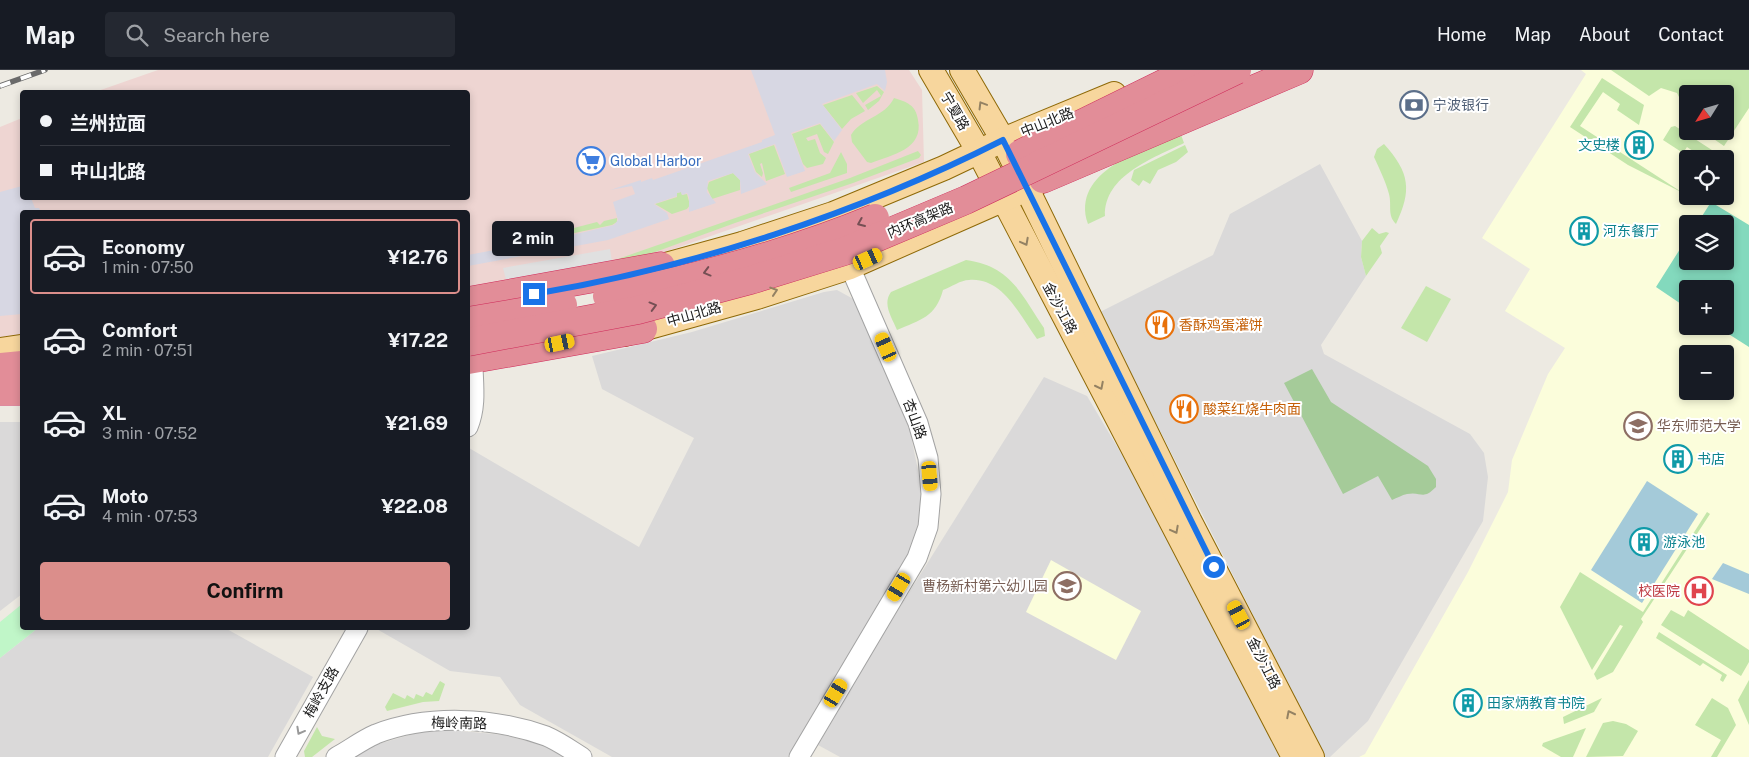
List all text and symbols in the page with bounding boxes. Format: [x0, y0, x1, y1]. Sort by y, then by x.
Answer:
search box [105, 12, 455, 57]
text: Map [25, 21, 75, 49]
icon: search [123, 21, 151, 49]
text: Search here [163, 24, 270, 46]
text: Home [1437, 24, 1487, 45]
text: Map [1515, 24, 1551, 45]
text: About [1579, 24, 1630, 45]
text: Contact [1658, 24, 1724, 45]
north arrow [1679, 85, 1734, 140]
map controls [1679, 85, 1734, 400]
street label: 宁夏路 [938, 89, 972, 133]
bank icon: 宁波银行 [1399, 90, 1429, 120]
place label: 宁波银行 [1433, 97, 1489, 113]
one-way arrow [979, 101, 989, 110]
street label: 中山北路 [1018, 104, 1076, 140]
text: 兰州拉面 [70, 112, 146, 134]
building icon: 文史楼 [1624, 130, 1654, 160]
place label: 文史楼 [1578, 137, 1620, 153]
supermarket icon: Global Harbor [576, 146, 606, 176]
button: locate [1679, 150, 1734, 205]
place label: Global Harbor [610, 153, 701, 169]
text: 中山北路 [70, 160, 146, 182]
street label: 内环高架路 [885, 199, 955, 241]
button: layers [1679, 215, 1734, 270]
building icon: 河东餐厅 [1569, 216, 1599, 246]
one-way arrow [858, 218, 866, 228]
callout: 2 min [493, 222, 575, 256]
place label: 河东餐厅 [1603, 223, 1659, 239]
text: 2 min [512, 229, 554, 248]
icon: car [42, 234, 87, 279]
text: Economy [102, 236, 185, 258]
one-way arrow [1019, 237, 1029, 246]
text: ¥12.76 [387, 246, 448, 268]
car [851, 246, 884, 272]
text: 1 min · 07:50 [102, 258, 194, 277]
one-way arrow [702, 266, 711, 277]
street label: 金沙江路 [1040, 280, 1080, 336]
button: + [1679, 280, 1734, 335]
route end [523, 283, 545, 305]
one-way arrow [770, 287, 778, 297]
street label: 中山北路 [665, 299, 723, 329]
one-way arrow [648, 301, 657, 312]
restaurant icon: 香酥鸡蛋灌饼 [1145, 310, 1175, 340]
icon: car [42, 317, 87, 362]
place label: 香酥鸡蛋灌饼 [1179, 317, 1263, 333]
text: Comfort [102, 319, 178, 341]
text: ¥17.22 [388, 329, 448, 351]
car [873, 330, 898, 364]
car [543, 333, 576, 353]
text: 2 min · 07:51 [102, 341, 193, 360]
button: − [1679, 345, 1734, 400]
one-way arrow [1094, 381, 1104, 390]
restaurant icon: 酸菜红烧牛肉面 [1169, 394, 1199, 424]
street label: 杏山路 [900, 397, 930, 441]
icon: car [42, 400, 87, 445]
place label: 酸菜红烧牛肉面 [1203, 401, 1301, 417]
text: XL [102, 402, 127, 424]
school or university icon: 华东师范大学 [1623, 411, 1653, 441]
text: ¥21.69 [385, 412, 448, 434]
place label: 华东师范大学 [1657, 418, 1741, 434]
text: 3 min · 07:52 [102, 424, 197, 443]
building icon: 书店 [1663, 444, 1693, 474]
place label: 书店 [1697, 451, 1725, 467]
car [921, 460, 938, 492]
icon: car [42, 483, 87, 528]
text: Moto [102, 485, 148, 507]
text: ¥22.08 [381, 495, 448, 517]
text: 4 min · 07:53 [102, 507, 197, 526]
one-way arrow [1169, 525, 1179, 534]
building icon: 游泳池 [1629, 527, 1659, 557]
place label: 游泳池 [1663, 534, 1705, 550]
route start [1203, 556, 1225, 578]
button: Confirm [40, 562, 450, 620]
car [884, 570, 913, 604]
school or university icon: 曹杨新村第六幼儿园 [1052, 571, 1082, 601]
hospital icon: 校医院 [1684, 576, 1714, 606]
place label: 曹杨新村第六幼儿园 [922, 578, 1048, 594]
place label: 校医院 [1638, 583, 1680, 599]
car [1225, 598, 1252, 632]
street label: 金沙江路 [1244, 634, 1284, 692]
street label: 梅岭支路 [300, 664, 342, 720]
car [821, 676, 850, 710]
building icon: 田家炳教育书院 [1453, 688, 1483, 718]
place label: 田家炳教育书院 [1487, 695, 1585, 711]
one-way arrow [1286, 710, 1296, 719]
street label: 梅岭南路 [431, 715, 487, 731]
one-way arrow [296, 726, 306, 735]

